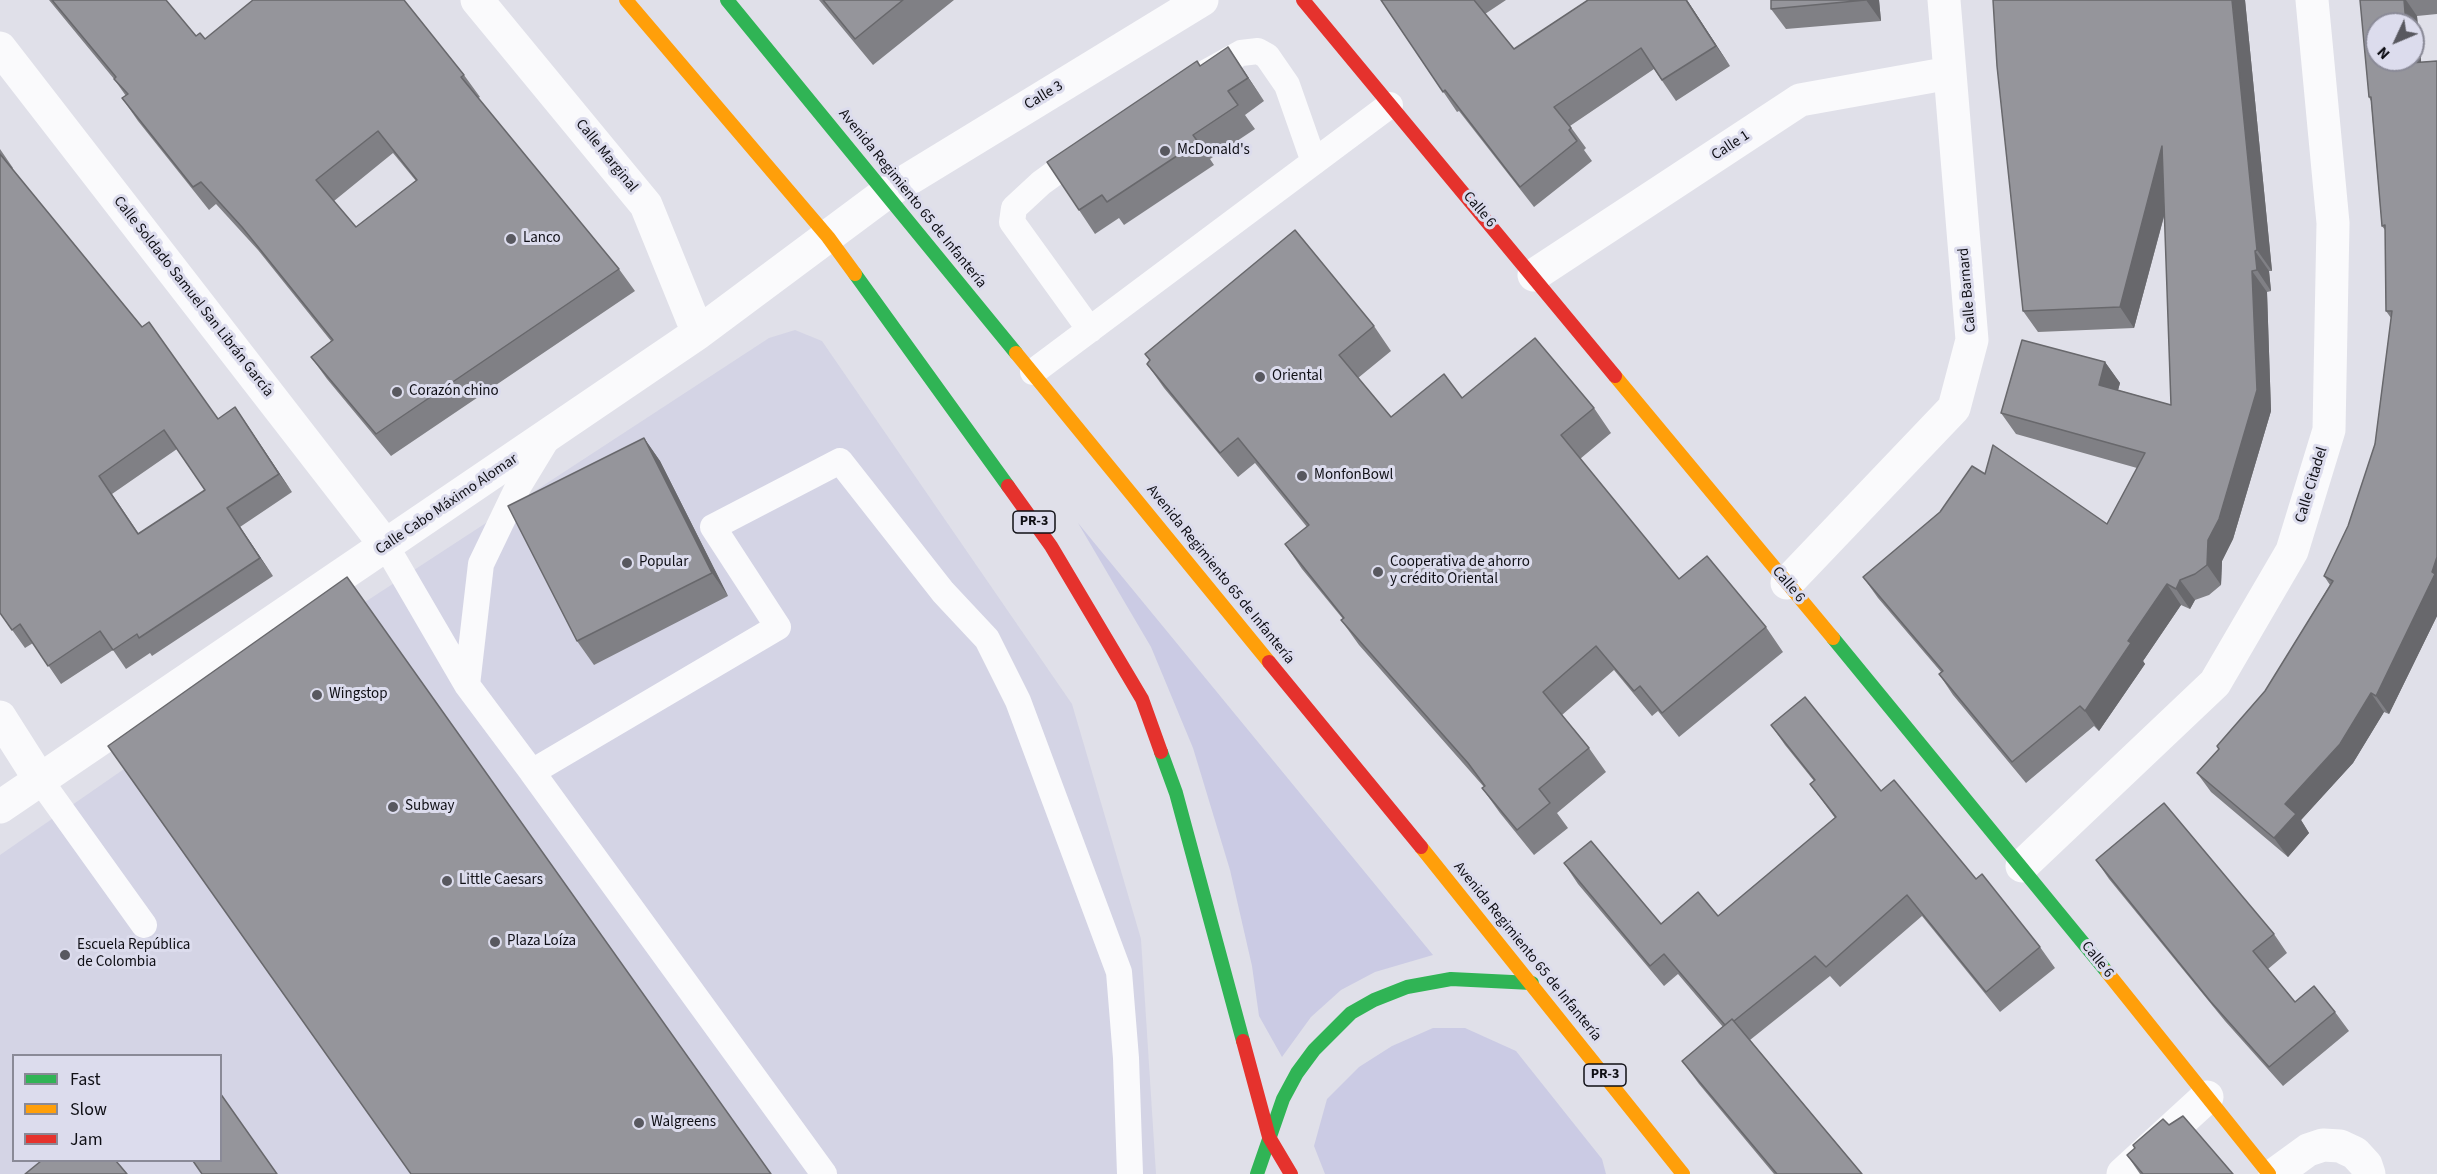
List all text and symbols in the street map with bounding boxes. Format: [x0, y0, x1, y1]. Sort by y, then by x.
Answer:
north arrow [2365, 12, 2425, 72]
text: N [2372, 42, 2395, 65]
street label: Calle 3 [1022, 78, 1066, 114]
street label: Avenida Regimiento 65 de Infantería [834, 106, 990, 292]
street label: Calle Marginal [571, 116, 641, 196]
street label: Calle 1 [1709, 127, 1753, 165]
place label: McDonald's [1177, 142, 1250, 160]
marker: McDonald's [1158, 144, 1172, 158]
street label: Calle 6 [1459, 188, 1499, 232]
street label: Calle Soldado Samuel San Librán García [109, 193, 277, 401]
place label: Lanco [523, 230, 561, 248]
marker: Lanco [504, 232, 518, 246]
street label: Calle Barnard [1955, 247, 1981, 333]
place label: Oriental [1272, 368, 1323, 386]
marker: Oriental [1253, 370, 1267, 384]
place label: Corazón chino [409, 383, 499, 401]
marker: Corazón chino [390, 385, 404, 399]
street label: Calle Citadel [2292, 445, 2332, 525]
street label: Calle Cabo Máximo Alomar [373, 451, 521, 559]
place label: MonfonBowl [1314, 467, 1393, 485]
marker: MonfonBowl [1295, 469, 1309, 483]
street label: Avenida Regimiento 65 de Infantería [1142, 482, 1298, 668]
road number: PR-3 [1013, 511, 1055, 533]
place label: Popular [639, 554, 688, 572]
place label: Cooperativa de ahorro y crédito Oriental [1390, 554, 1530, 589]
marker: Popular [620, 556, 634, 570]
street label: Calle 6 [1768, 563, 1808, 607]
marker: Cooperativa de ahorro y crédito Oriental [1371, 565, 1385, 579]
place label: Wingstop [329, 686, 388, 704]
marker: Wingstop [310, 688, 324, 702]
place label: Subway [405, 798, 455, 816]
marker: Subway [386, 800, 400, 814]
street label: Avenida Regimiento 65 de Infantería [1449, 859, 1605, 1045]
place label: Little Caesars [459, 872, 543, 890]
marker: Little Caesars [440, 874, 454, 888]
place label: Plaza Loíza [507, 933, 576, 951]
marker: Plaza Loíza [488, 935, 502, 949]
place label: Escuela República de Colombia [77, 937, 190, 972]
street label: Calle 6 [2077, 938, 2117, 982]
marker: Escuela República de Colombia [58, 948, 72, 962]
legend [12, 1054, 222, 1162]
road number: PR-3 [1584, 1064, 1626, 1086]
text: Fast [70, 1067, 101, 1092]
text: Slow [70, 1097, 107, 1122]
place label: Walgreens [651, 1114, 716, 1132]
marker: Walgreens [632, 1116, 646, 1130]
text: Jam [70, 1127, 103, 1152]

